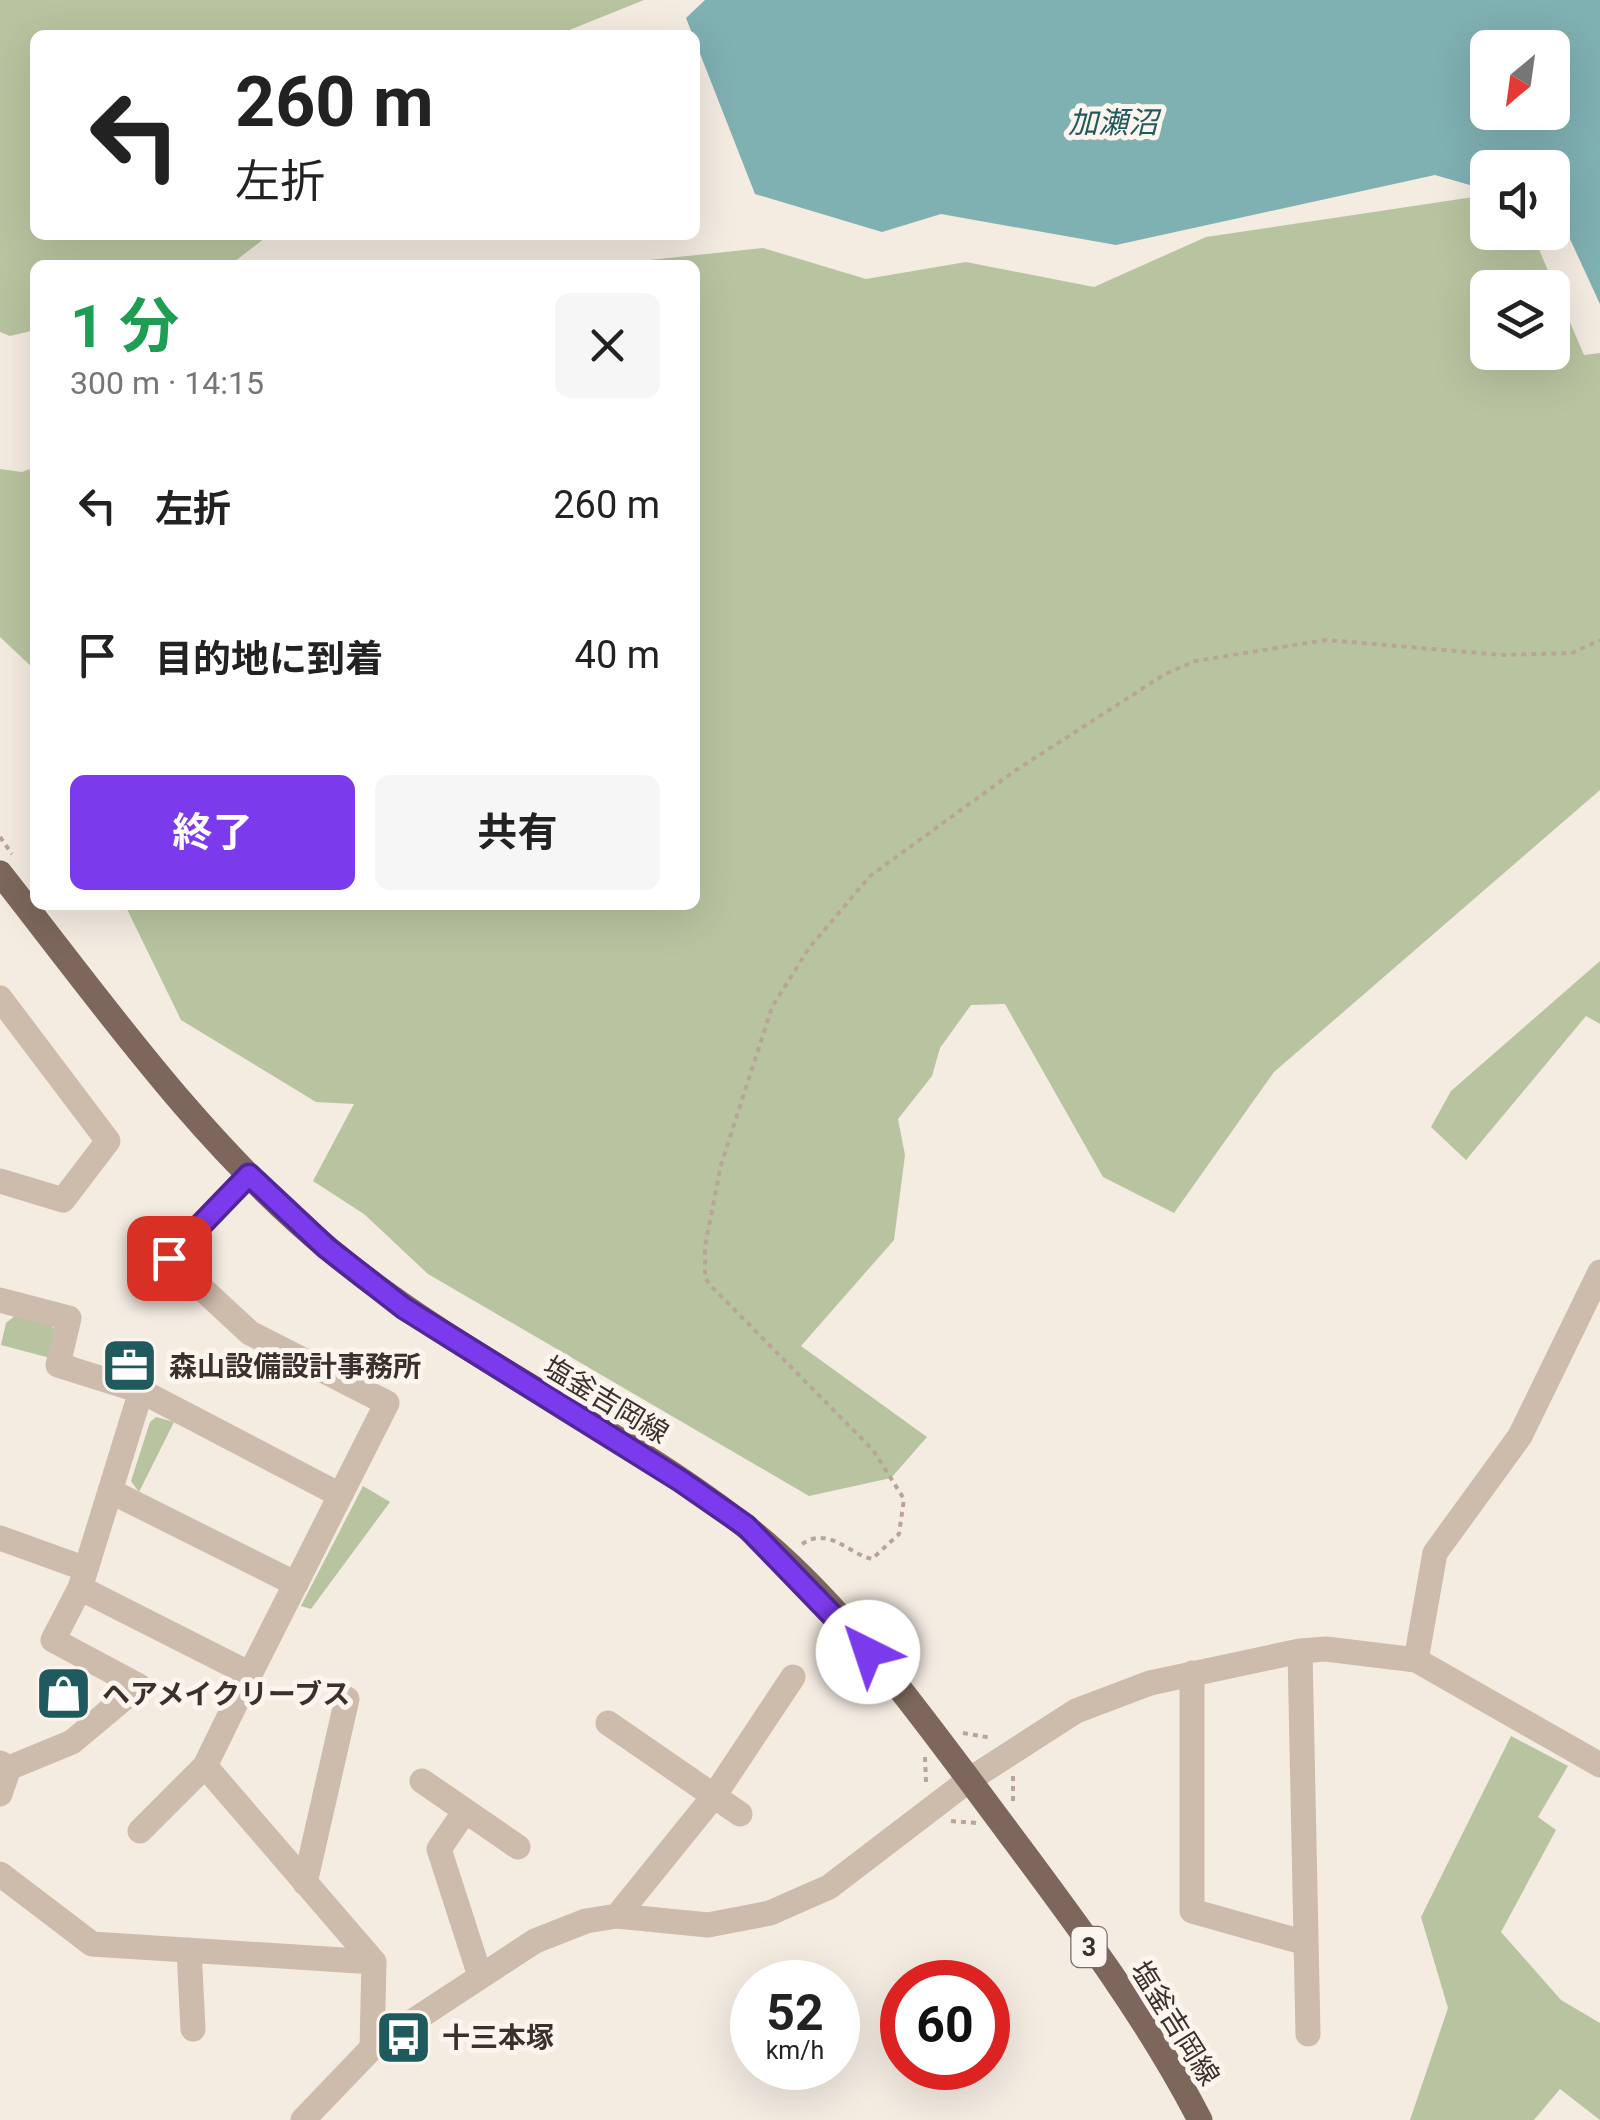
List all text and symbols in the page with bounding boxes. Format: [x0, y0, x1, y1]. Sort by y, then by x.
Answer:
north arrow [1470, 30, 1570, 130]
map controls [1470, 30, 1570, 370]
text: 260 m [235, 61, 434, 143]
icon: left [70, 70, 200, 200]
water label: 加瀬沼 [1068, 105, 1162, 140]
button: sound [1470, 150, 1570, 250]
text: 左折 [235, 155, 325, 208]
button: layers [1470, 270, 1570, 370]
text: 1 分 [70, 291, 179, 362]
button: close [555, 293, 660, 398]
text: 300 m · 14:15 [70, 364, 264, 402]
icon: left [70, 478, 125, 533]
text: 260 m [553, 483, 660, 527]
text: 左折 [155, 487, 231, 531]
icon: arrive [70, 628, 125, 683]
text: 40 m [575, 633, 660, 677]
text: 目的地に到着 [155, 637, 383, 681]
button: 終了 [70, 775, 355, 890]
button: 共有 [375, 775, 660, 890]
pin [127, 1216, 212, 1301]
icon: arrive [142, 1231, 197, 1286]
office icon: 森山設備設計事務所 [100, 1336, 160, 1396]
place label: 森山設備設計事務所 [169, 1350, 421, 1383]
street label: 塩釜吉岡線 [537, 1350, 675, 1450]
position arrow [816, 1600, 920, 1704]
shop icon: ヘアメイクリーブス [33, 1664, 93, 1724]
place label: ヘアメイクリーブス [102, 1678, 350, 1711]
road number: 3 [1072, 1927, 1106, 1967]
street label: 塩釜吉岡線 [1124, 1955, 1226, 2091]
speed limit sign: 60 [880, 1960, 1010, 2090]
text: 52 [766, 1984, 824, 2042]
bus stop icon: 十三本塚 [373, 2007, 433, 2067]
place label: 十三本塚 [442, 2021, 554, 2054]
text: km/h [766, 2036, 824, 2065]

